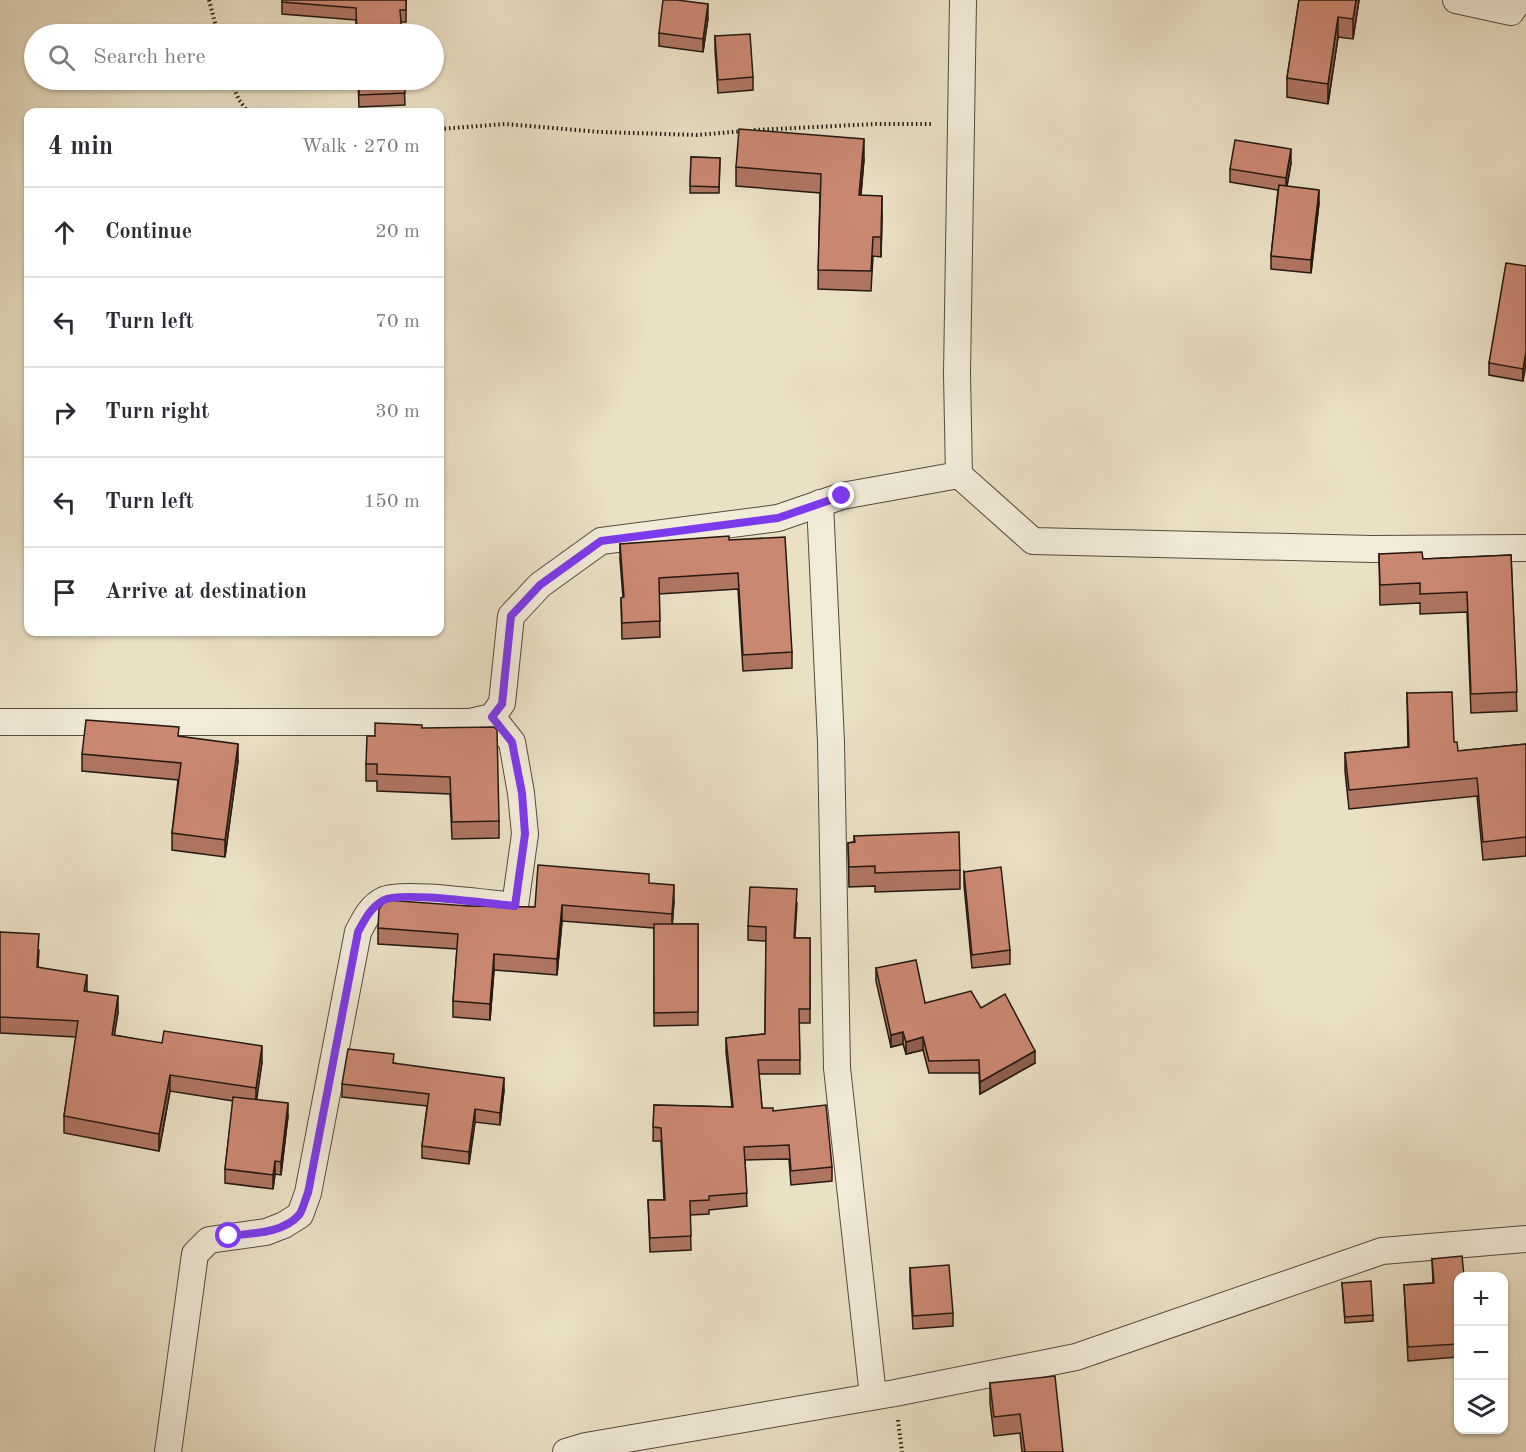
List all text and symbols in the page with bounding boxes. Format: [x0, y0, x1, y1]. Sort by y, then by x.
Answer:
search box [24, 24, 444, 90]
icon: search [45, 41, 78, 74]
text: Search here [93, 46, 206, 68]
text: 4 min [48, 134, 113, 160]
text: Walk · 270 m [301, 137, 420, 157]
icon: ahead [48, 216, 81, 249]
text: Continue [105, 221, 192, 243]
text: 20 m [375, 222, 420, 242]
icon: left [48, 306, 81, 339]
text: Turn left [105, 311, 194, 333]
text: 70 m [375, 312, 420, 332]
icon: right [48, 396, 81, 429]
text: Turn right [105, 401, 209, 423]
text: 30 m [375, 402, 420, 422]
route end [828, 482, 854, 508]
icon: left [48, 486, 81, 519]
text: Turn left [105, 491, 194, 513]
text: 150 m [364, 492, 420, 512]
icon: arrive [48, 576, 81, 609]
text: Arrive at destination [105, 581, 307, 603]
route start [215, 1222, 241, 1248]
map controls [1454, 1272, 1508, 1434]
button: + [1454, 1272, 1508, 1326]
button: − [1454, 1326, 1508, 1380]
button: layers [1454, 1380, 1508, 1434]

